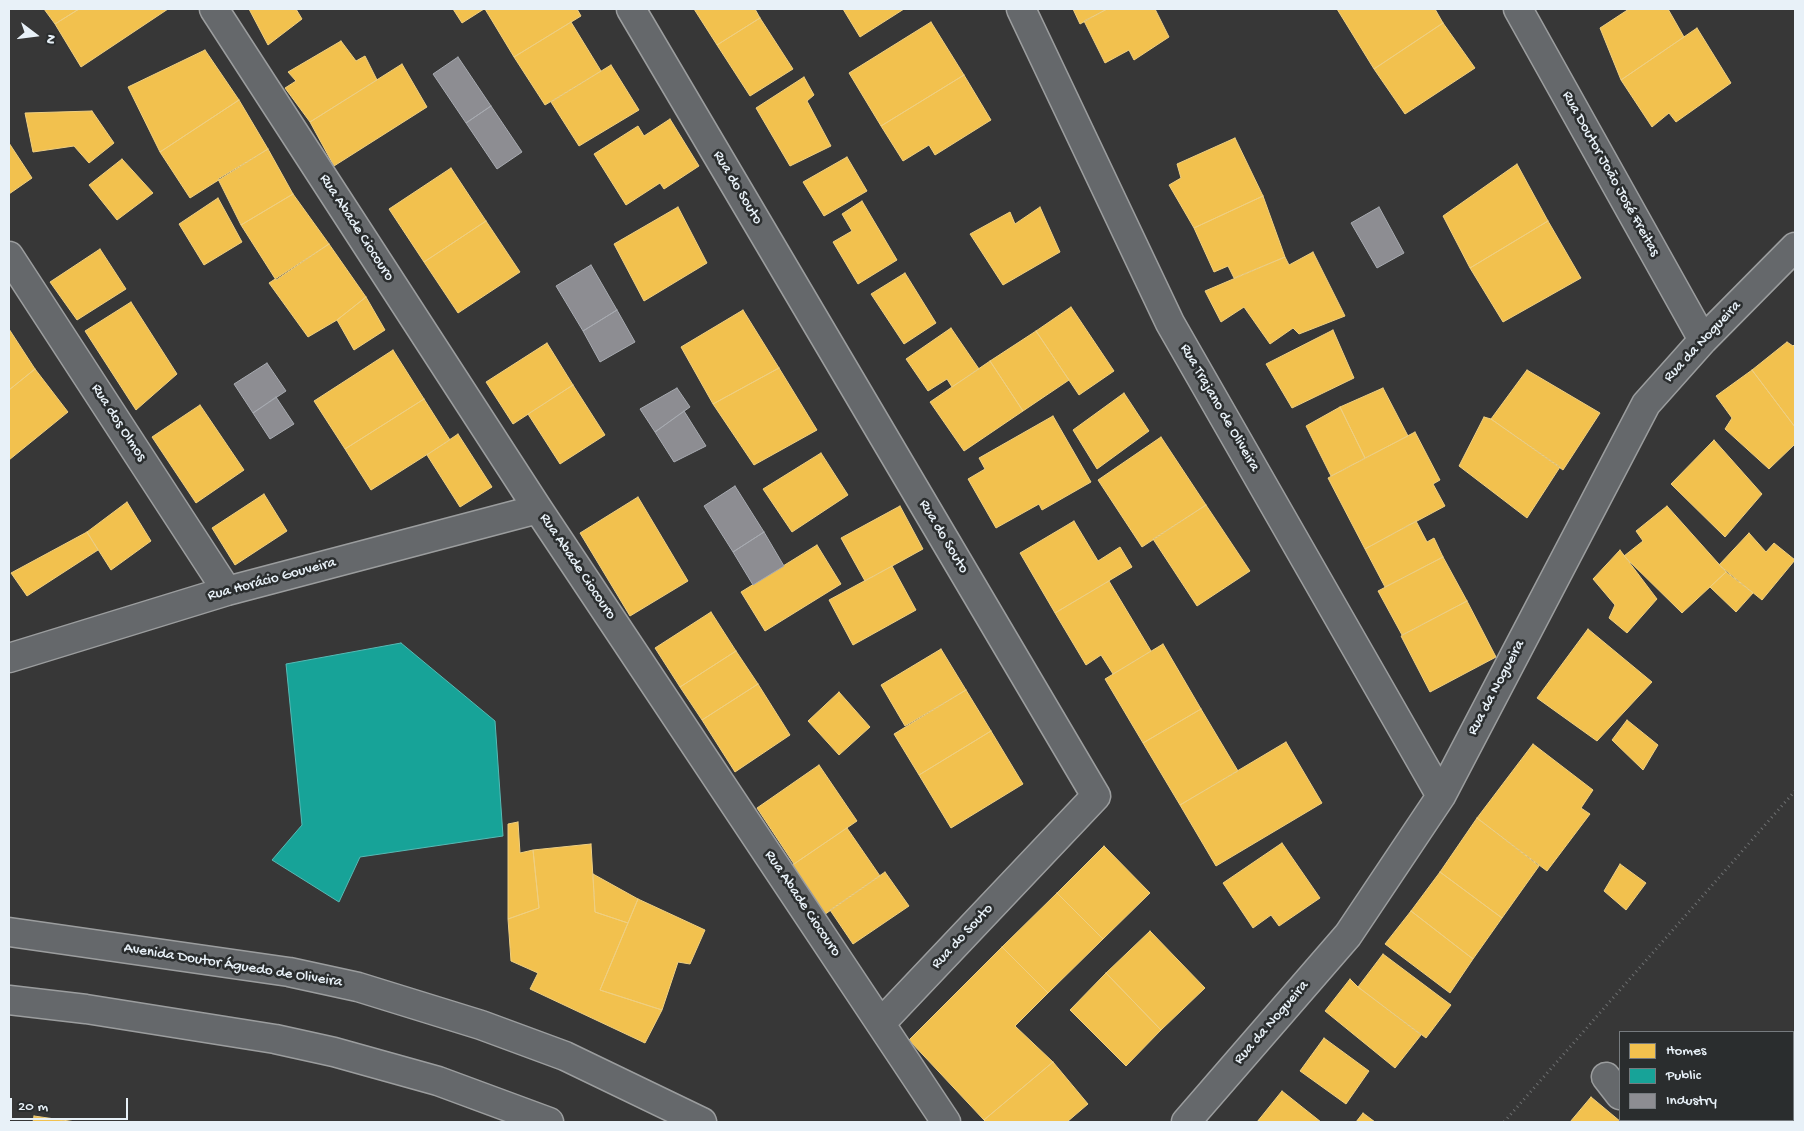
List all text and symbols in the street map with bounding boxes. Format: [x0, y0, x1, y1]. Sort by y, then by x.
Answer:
north arrow [10, 10, 60, 60]
text: N [41, 32, 59, 46]
street label: Rua Doutor João José Freitas [1557, 88, 1663, 260]
street label: Rua do Souto [708, 148, 766, 228]
street label: Rua Abade Ciocouro [315, 171, 397, 285]
street label: Rua da Nogueira [1661, 297, 1745, 387]
street label: Rua Trajano de Oliveira [1175, 341, 1263, 475]
street label: Rua dos Olmos [86, 381, 150, 465]
street label: Rua do Souto [914, 497, 972, 577]
street label: Rua Abade Ciocouro [535, 511, 619, 623]
street label: Rua Horácio Gouveira [206, 554, 338, 606]
street label: Rua da Nogueira [1464, 637, 1530, 739]
street label: Rua Abade Ciocouro [760, 848, 844, 960]
street label: Rua do Souto [928, 901, 998, 973]
street label: Avenida Doutor Águedo de Oliveira [123, 940, 343, 992]
street label: Rua da Nogueira [1231, 977, 1313, 1069]
legend [1619, 1031, 1794, 1121]
text: Homes [1666, 1042, 1706, 1060]
text: Public [1666, 1067, 1701, 1085]
scale bar [12, 1088, 130, 1120]
text: Industry [1666, 1092, 1717, 1110]
text: 20 m [18, 1098, 48, 1116]

